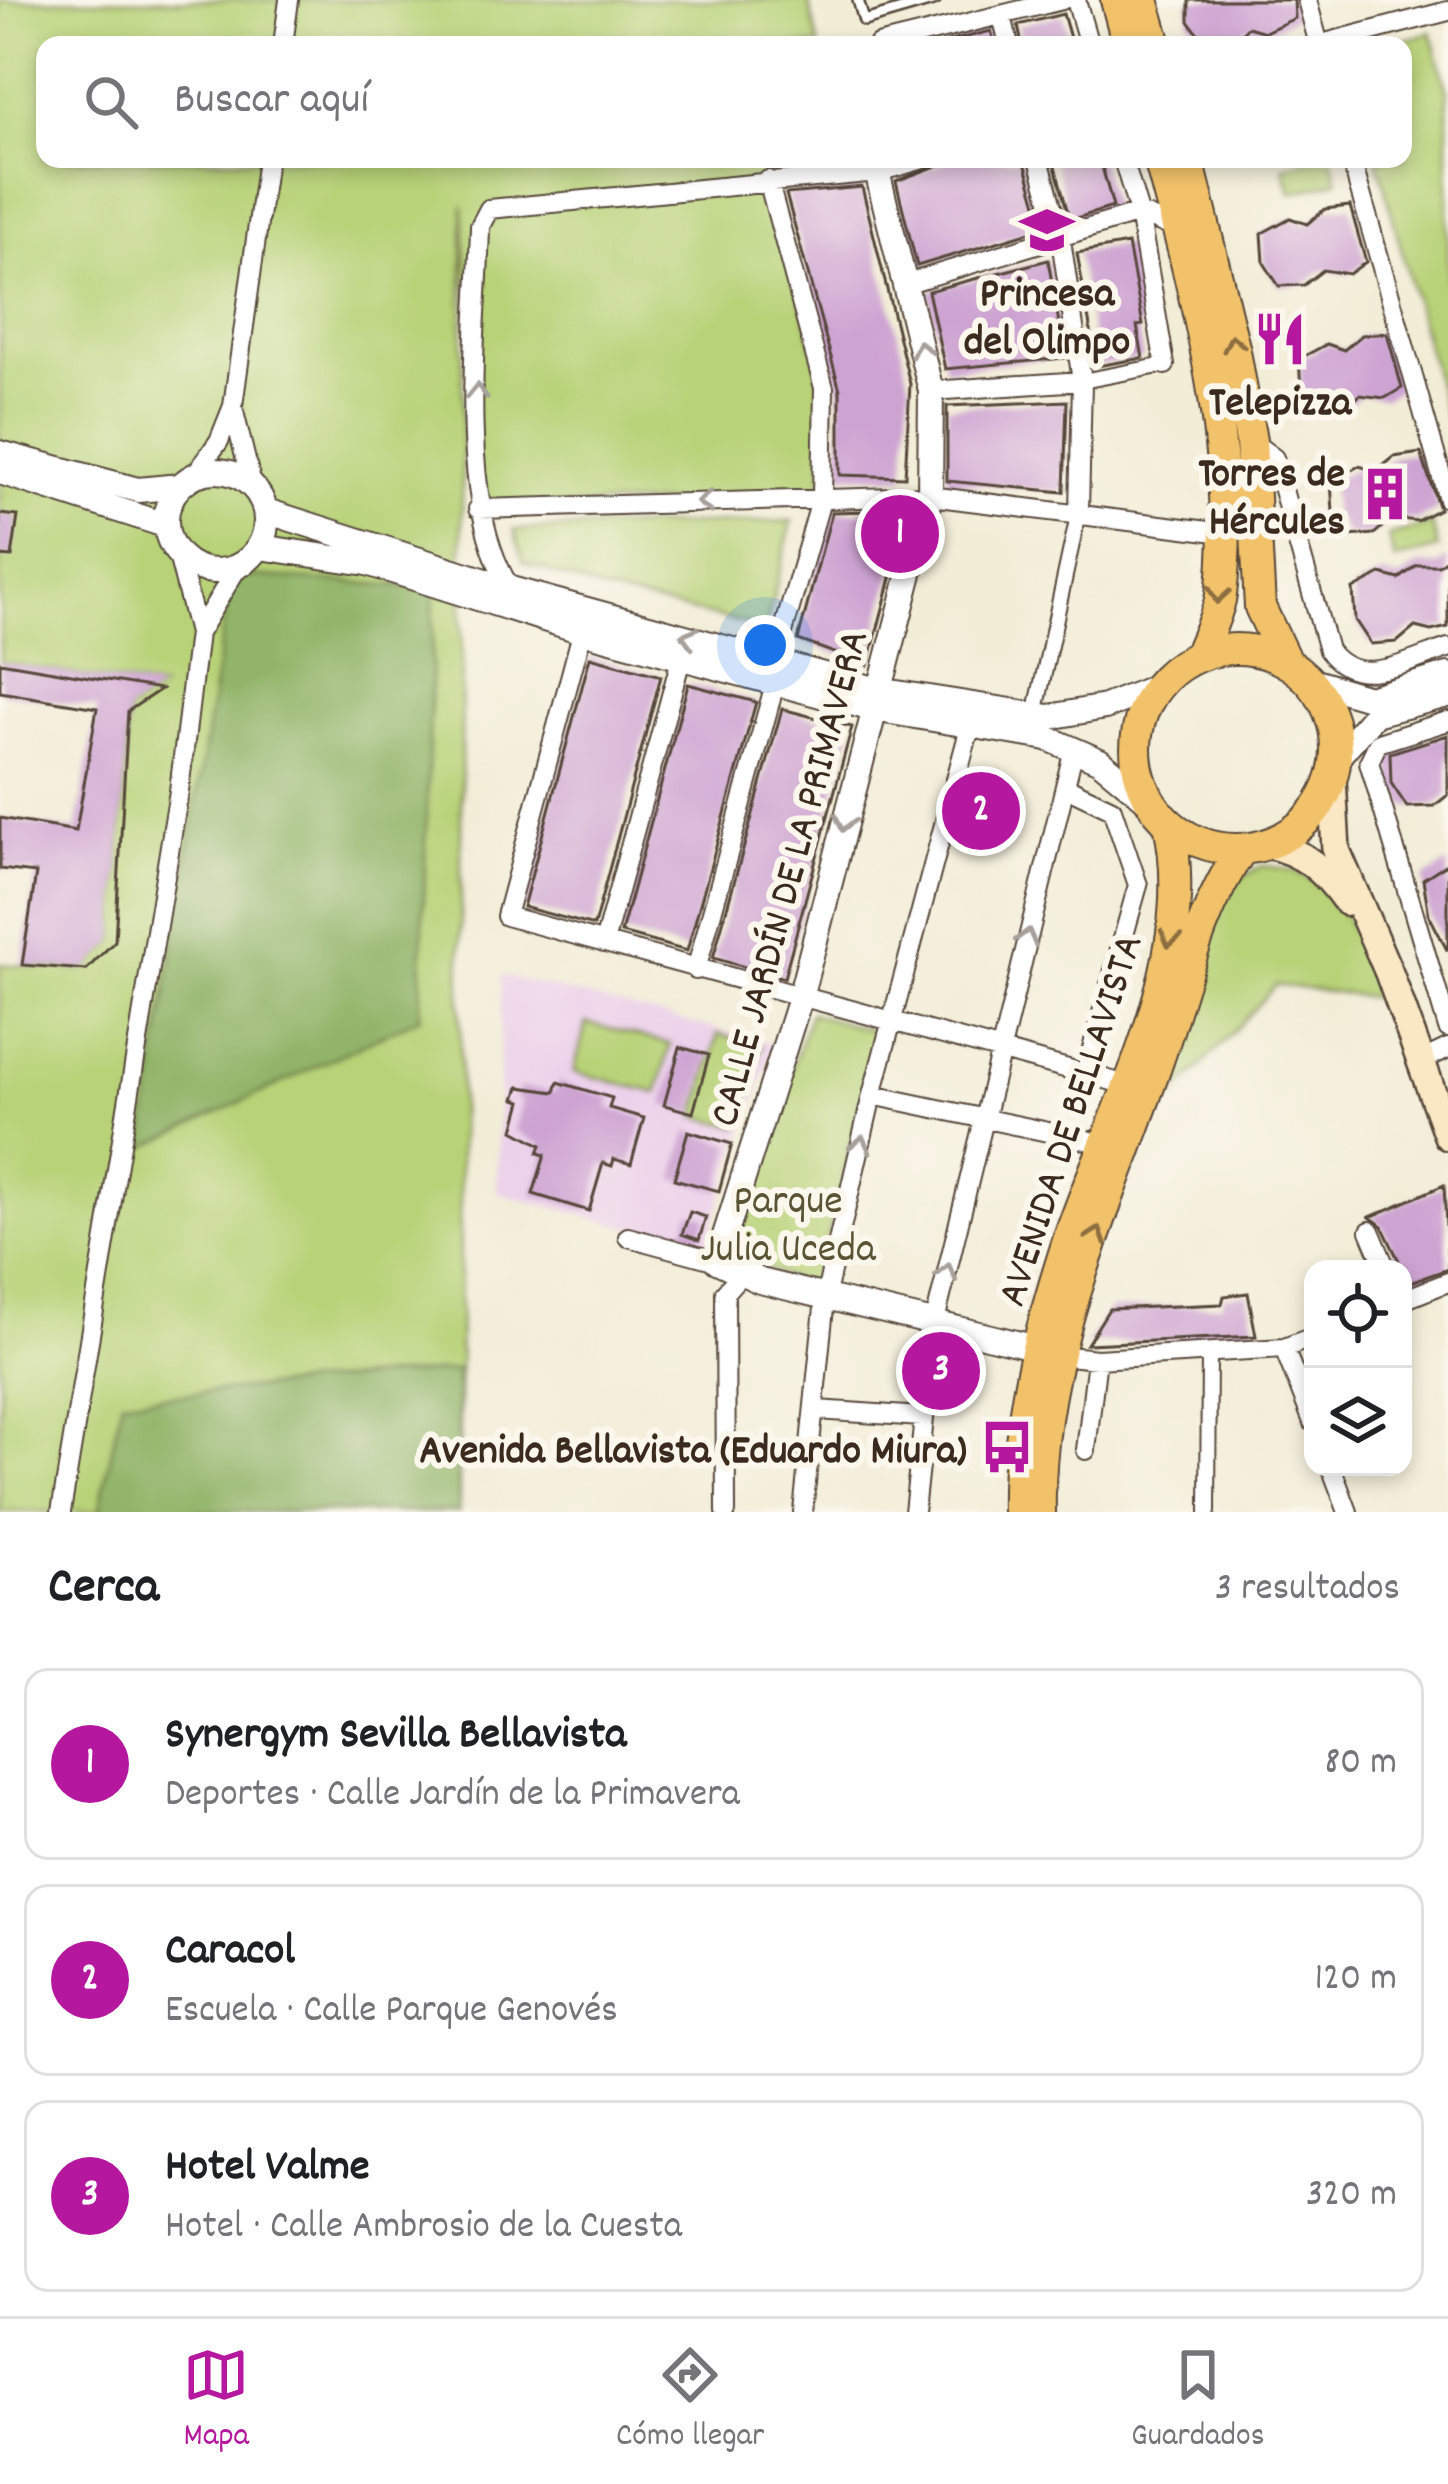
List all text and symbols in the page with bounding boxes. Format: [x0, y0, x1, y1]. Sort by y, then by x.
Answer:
search box [36, 36, 1412, 168]
icon: search [78, 69, 144, 135]
text: Buscar aquí [174, 70, 369, 134]
school or university icon: Princesa del Olimpo [1018, 201, 1076, 259]
place label: Princesa del Olimpo [964, 267, 1130, 375]
restaurant icon: Telepizza [1251, 310, 1309, 368]
one-way arrow [1221, 333, 1246, 353]
one-way arrow [910, 339, 935, 359]
place label: Telepizza [1209, 376, 1353, 436]
one-way arrow [464, 382, 490, 401]
place label: Torres de Hércules [1198, 447, 1345, 555]
building icon: Torres de Hércules [1356, 465, 1414, 523]
one-way arrow [695, 489, 714, 515]
pin: 1 [861, 489, 939, 579]
one-way arrow [1207, 584, 1232, 604]
your location [735, 615, 795, 675]
street label: CALLE JARDÍN DE LA PRIMAVERA [698, 624, 888, 1134]
one-way arrow [680, 627, 700, 652]
pin: 2 [942, 766, 1020, 856]
one-way arrow [834, 812, 859, 832]
street label: AVENIDA DE BELLAVISTA [985, 927, 1162, 1315]
one-way arrow [1013, 928, 1038, 948]
one-way arrow [1159, 928, 1184, 948]
one-way arrow [847, 1134, 872, 1154]
park label: Parque Julia Uceda [700, 1174, 877, 1282]
one-way arrow [1083, 1226, 1107, 1247]
map controls [1304, 1260, 1412, 1476]
button: locate [1304, 1260, 1412, 1368]
one-way arrow [933, 1262, 958, 1282]
pin: 3 [902, 1326, 980, 1416]
button: layers [1304, 1368, 1412, 1476]
bus stop icon: Avenida Bellavista (Eduardo Miura) [978, 1418, 1036, 1476]
place label: Avenida Bellavista (Eduardo Miura) [419, 1424, 967, 1484]
text: Cerca [48, 1554, 159, 1626]
text: 3 resultados [1215, 1563, 1400, 1618]
text: Synergym Sevilla Bellavista [165, 1705, 626, 1769]
text: 1 [86, 1737, 94, 1792]
text: 80 m [1324, 1737, 1397, 1792]
text: Deportes · Calle Jardín de la Primavera [165, 1769, 740, 1824]
text: Caracol [165, 1921, 295, 1985]
text: 2 [81, 1953, 99, 2008]
text: 120 m [1314, 1953, 1397, 2008]
text: Escuela · Calle Parque Genovés [165, 1985, 618, 2040]
text: Hotel Valme [165, 2137, 370, 2201]
text: 3 [81, 2169, 99, 2224]
text: 320 m [1306, 2169, 1397, 2224]
text: Hotel · Calle Ambrosio de la Cuesta [165, 2201, 682, 2256]
tab: Mapa [183, 2342, 249, 2461]
tab: Cómo llegar [616, 2342, 764, 2461]
tab: Guardados [1131, 2342, 1265, 2461]

